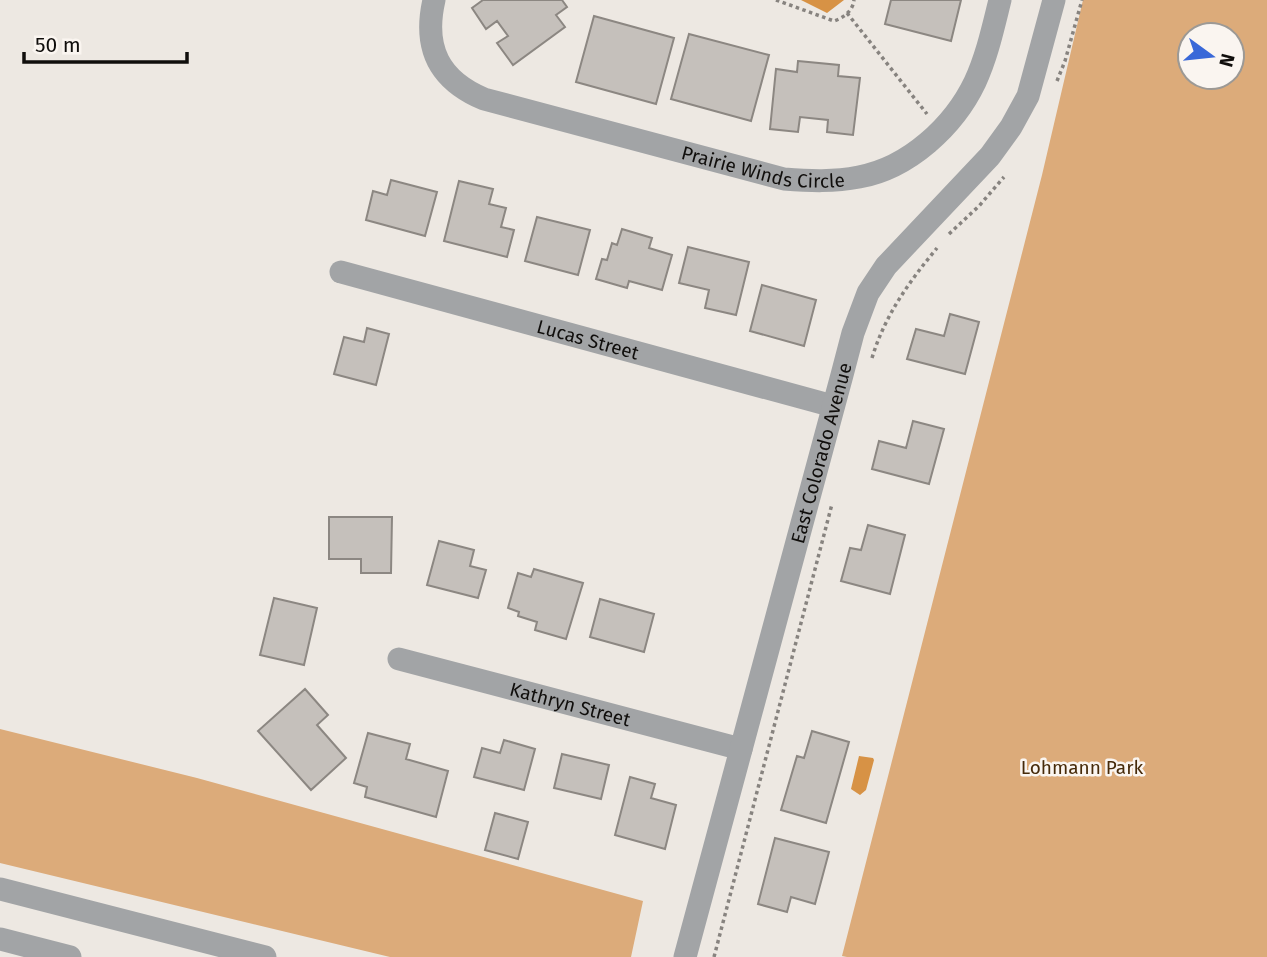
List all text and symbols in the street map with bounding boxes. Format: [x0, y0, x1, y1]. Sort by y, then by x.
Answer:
scale bar [24, 21, 187, 65]
north arrow [1176, 21, 1246, 91]
text: 50 m [35, 32, 81, 58]
text: N [1214, 51, 1240, 69]
street label: Prairie Winds Circle [679, 141, 846, 192]
street label: Lucas Street [534, 314, 642, 364]
street label: East Colorado Avenue [786, 360, 856, 546]
street label: Kathryn Street [507, 677, 633, 731]
park label: Lohmann Park [1021, 756, 1144, 779]

